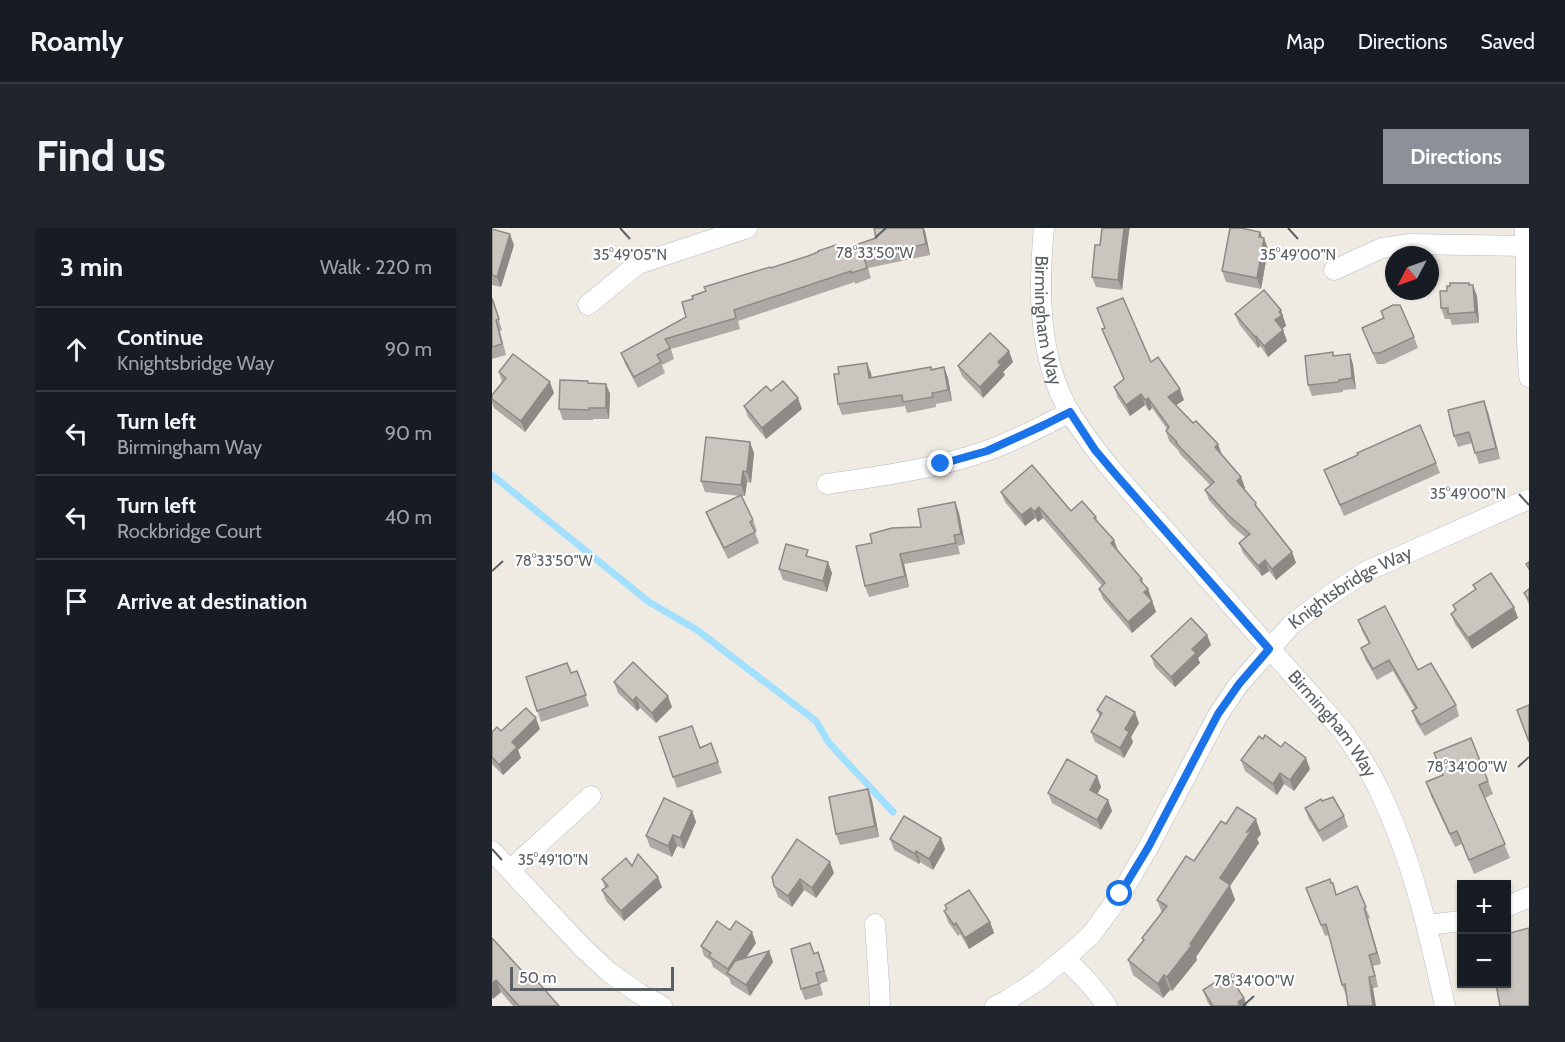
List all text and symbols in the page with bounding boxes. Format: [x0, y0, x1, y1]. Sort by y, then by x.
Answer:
text: Roamly [30, 24, 124, 58]
text: Map [1286, 29, 1325, 54]
text: Directions [1358, 29, 1447, 54]
text: Saved [1480, 29, 1535, 54]
button: Directions [1383, 129, 1529, 184]
text: Find us [36, 130, 165, 182]
text: 78°33'50"W [836, 244, 915, 262]
text: 35°49'05"N [593, 246, 667, 264]
text: 35°49'00"N [1260, 246, 1336, 264]
north arrow [1385, 246, 1439, 300]
text: 3 min [60, 251, 123, 283]
text: Walk · 220 m [320, 255, 432, 279]
street label: Birmingham Way [1030, 255, 1067, 388]
text: Continue [117, 324, 203, 351]
icon: ahead [60, 333, 93, 366]
text: 90 m [385, 337, 432, 361]
text: Knightsbridge Way [117, 351, 274, 375]
text: Turn left [117, 408, 196, 435]
icon: left [60, 417, 93, 450]
text: 90 m [385, 421, 432, 445]
text: Birmingham Way [117, 435, 262, 459]
route end [927, 450, 953, 476]
text: 35°49'00"N [1430, 485, 1506, 503]
text: Turn left [117, 492, 196, 519]
icon: left [60, 501, 93, 534]
text: 40 m [384, 505, 432, 529]
text: Rockbridge Court [117, 519, 262, 543]
street label: Knightsbridge Way [1284, 541, 1415, 634]
text: 78°33'50"W [515, 552, 594, 570]
icon: arrive [60, 585, 93, 618]
text: Arrive at destination [117, 588, 307, 615]
street label: Birmingham Way [1283, 666, 1381, 781]
text: 78°34'00"W [1427, 758, 1508, 776]
text: 35°49'10"N [518, 851, 588, 869]
route start [1106, 880, 1132, 906]
map controls [1457, 880, 1511, 988]
button: + [1457, 880, 1511, 934]
button: − [1457, 934, 1511, 988]
scale bar [510, 964, 674, 992]
text: 50 m [519, 968, 556, 987]
text: 78°34'00"W [1214, 972, 1295, 990]

